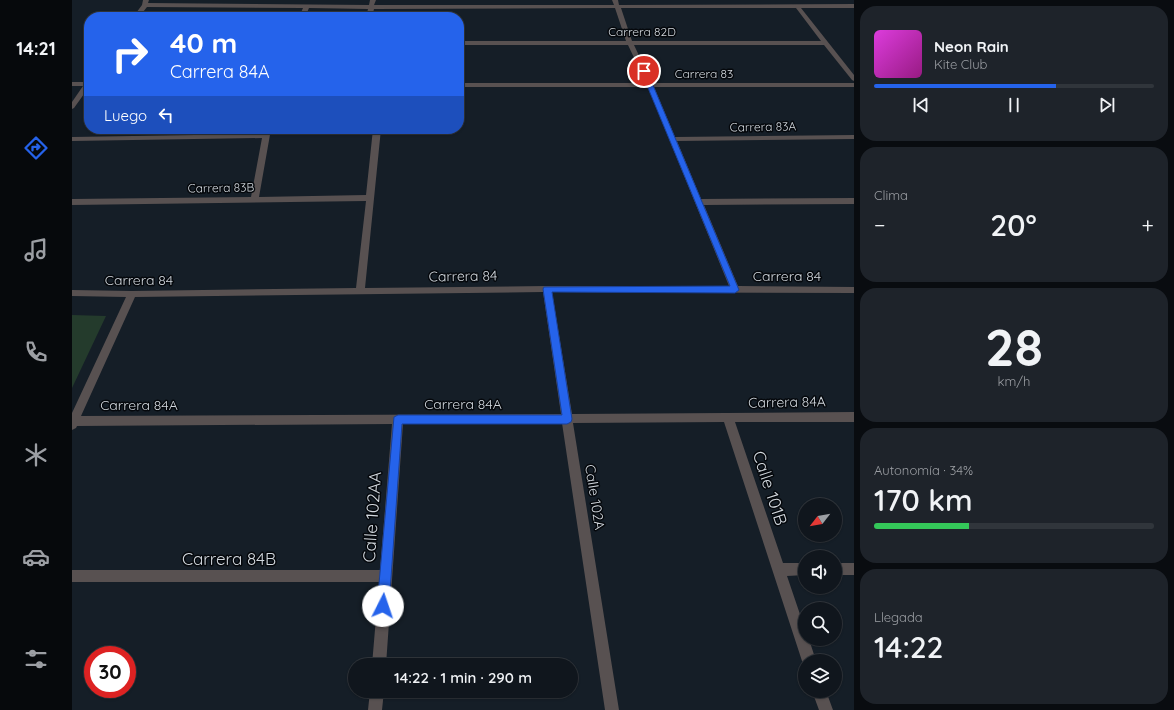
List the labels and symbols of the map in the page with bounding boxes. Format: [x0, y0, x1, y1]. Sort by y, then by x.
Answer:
street label: Carrera 82D [608, 24, 676, 39]
pin [627, 54, 661, 88]
street label: Carrera 83 [675, 66, 733, 81]
street label: Carrera 83A [730, 118, 797, 135]
street label: Carrera 83B [188, 179, 255, 196]
street label: Carrera 84 [429, 266, 497, 286]
street label: Carrera 84 [753, 267, 821, 285]
street label: Carrera 84 [105, 271, 173, 289]
street label: Carrera 84A [748, 392, 826, 412]
street label: Carrera 84A [424, 395, 502, 413]
street label: Carrera 84A [100, 396, 178, 414]
street label: Calle 101B [749, 448, 792, 528]
street label: Calle 102A [581, 463, 609, 531]
street label: Calle 102AA [358, 471, 385, 563]
north arrow [798, 498, 842, 542]
street label: Carrera 84B [182, 548, 276, 569]
position arrow [362, 585, 404, 627]
speed limit sign: 30 [84, 646, 136, 698]

